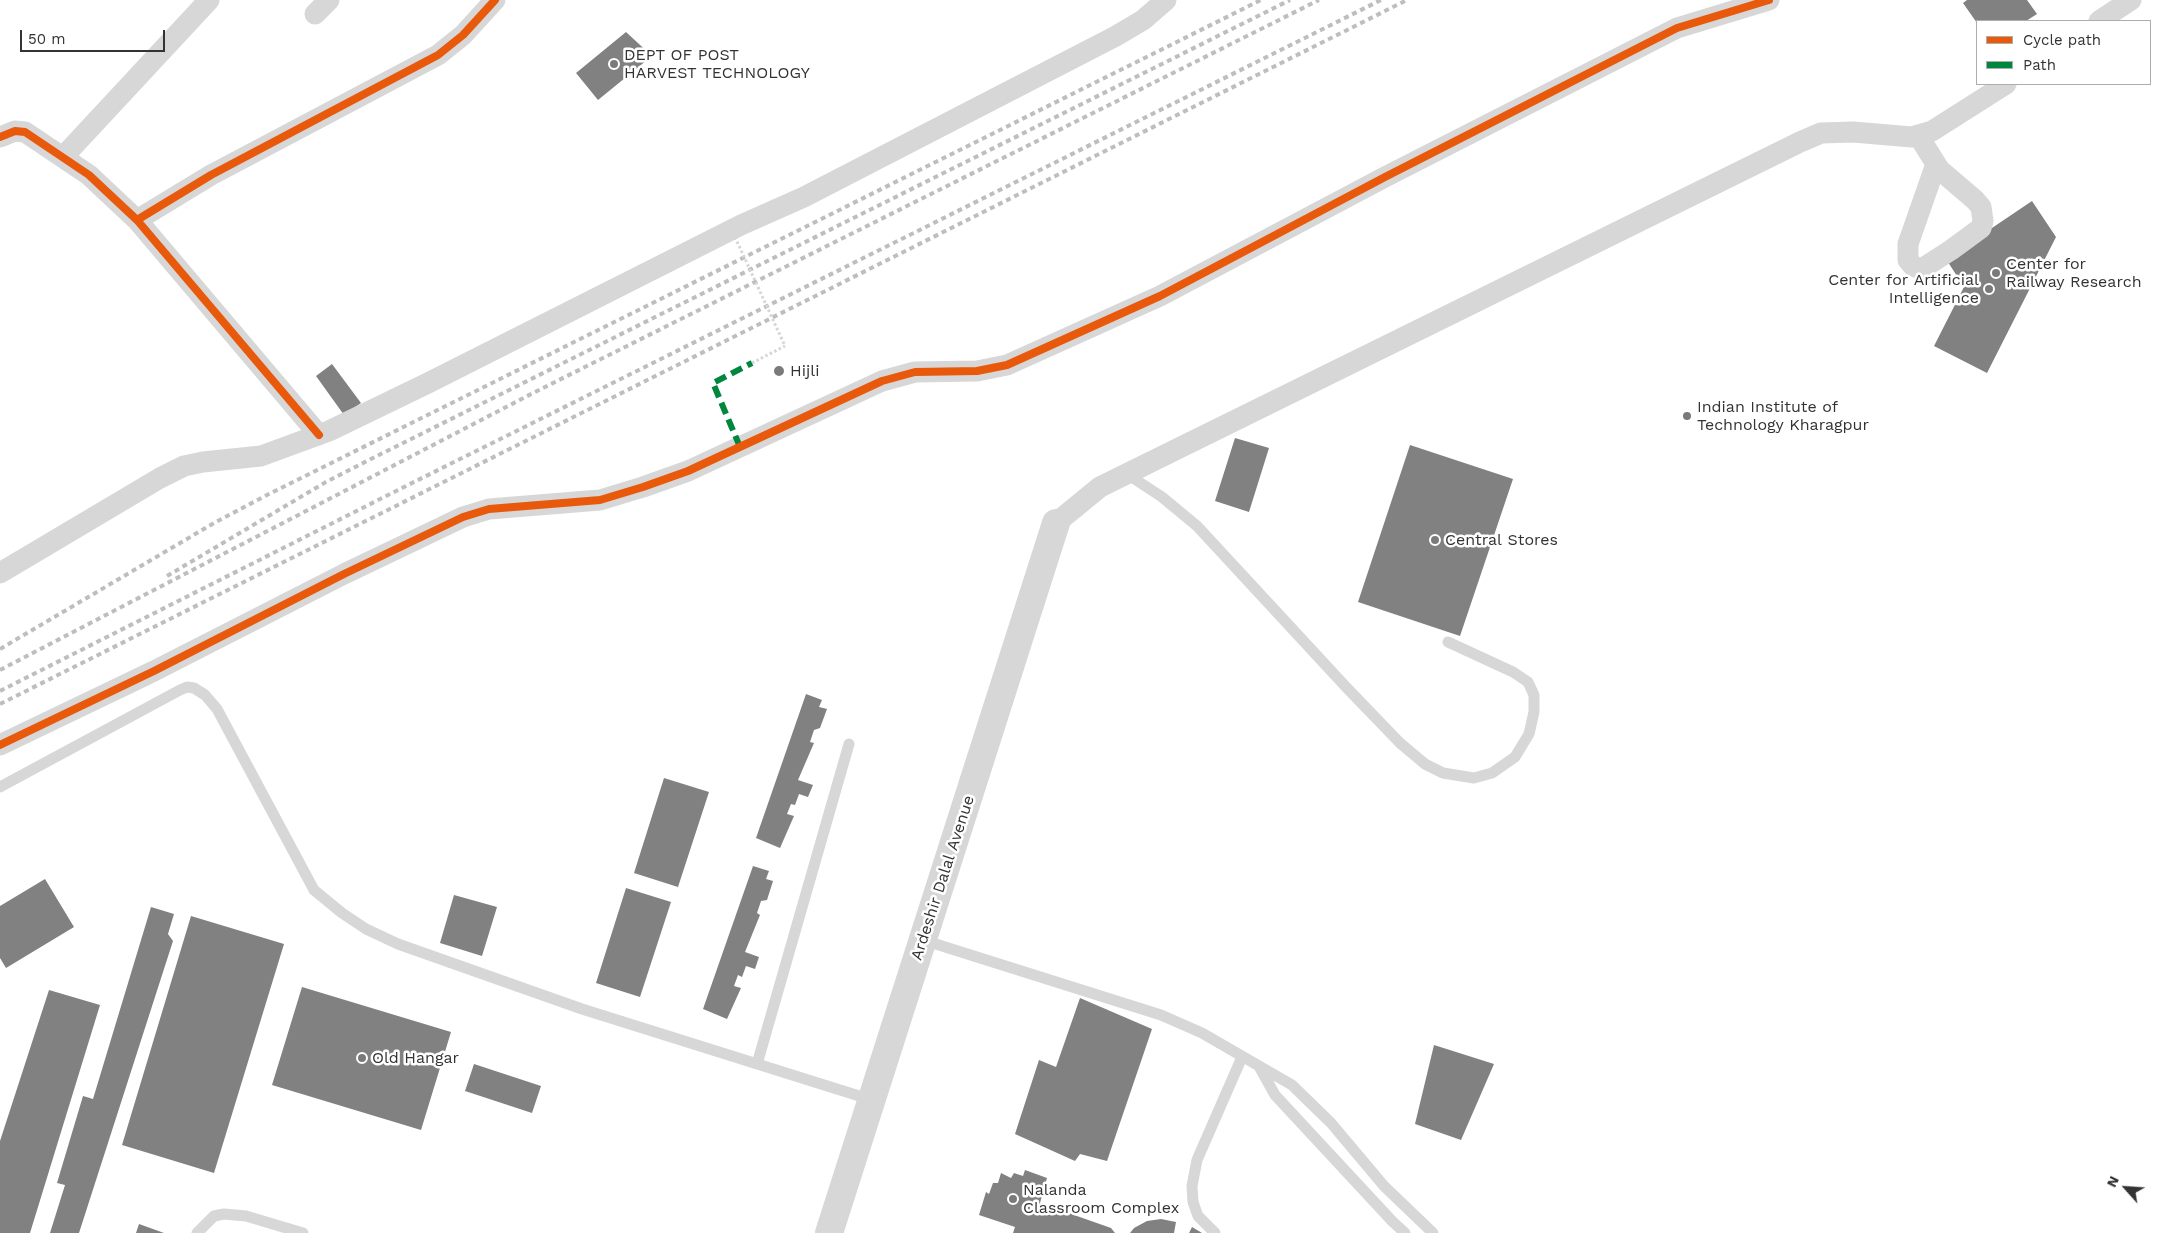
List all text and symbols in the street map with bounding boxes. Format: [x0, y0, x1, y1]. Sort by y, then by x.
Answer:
scale bar [22, 20, 168, 52]
legend [1976, 20, 2151, 85]
text: 50 m [28, 30, 65, 48]
text: Cycle path [2023, 31, 2101, 49]
place label: DEPT OF POST HARVEST TECHNOLOGY [624, 45, 810, 83]
text: Path [2023, 56, 2056, 74]
marker: DEPT OF POST HARVEST TECHNOLOGY [608, 58, 620, 70]
place label: Center for Railway Research [2006, 254, 2142, 292]
marker: Center for Railway Research [1990, 267, 2002, 279]
place label: Center for Artificial Intelligence [1828, 270, 1979, 308]
marker: Center for Artificial Intelligence [1983, 283, 1995, 295]
place label: Hijli [790, 361, 819, 381]
marker: Hijli [772, 364, 786, 378]
place label: Indian Institute of Technology Kharagpur [1697, 397, 1869, 435]
marker: Indian Institute of Technology Kharagpur [1681, 410, 1693, 422]
place label: Central Stores [1445, 530, 1558, 550]
marker: Central Stores [1429, 534, 1441, 546]
street label: Ardeshir Dalal Avenue [907, 793, 979, 963]
place label: Old Hangar [372, 1048, 459, 1068]
marker: Old Hangar [356, 1052, 368, 1064]
north arrow [2101, 1163, 2151, 1213]
text: N [2103, 1173, 2122, 1190]
place label: Nalanda Classroom Complex [1023, 1180, 1179, 1218]
marker: Nalanda Classroom Complex [1007, 1193, 1019, 1205]

